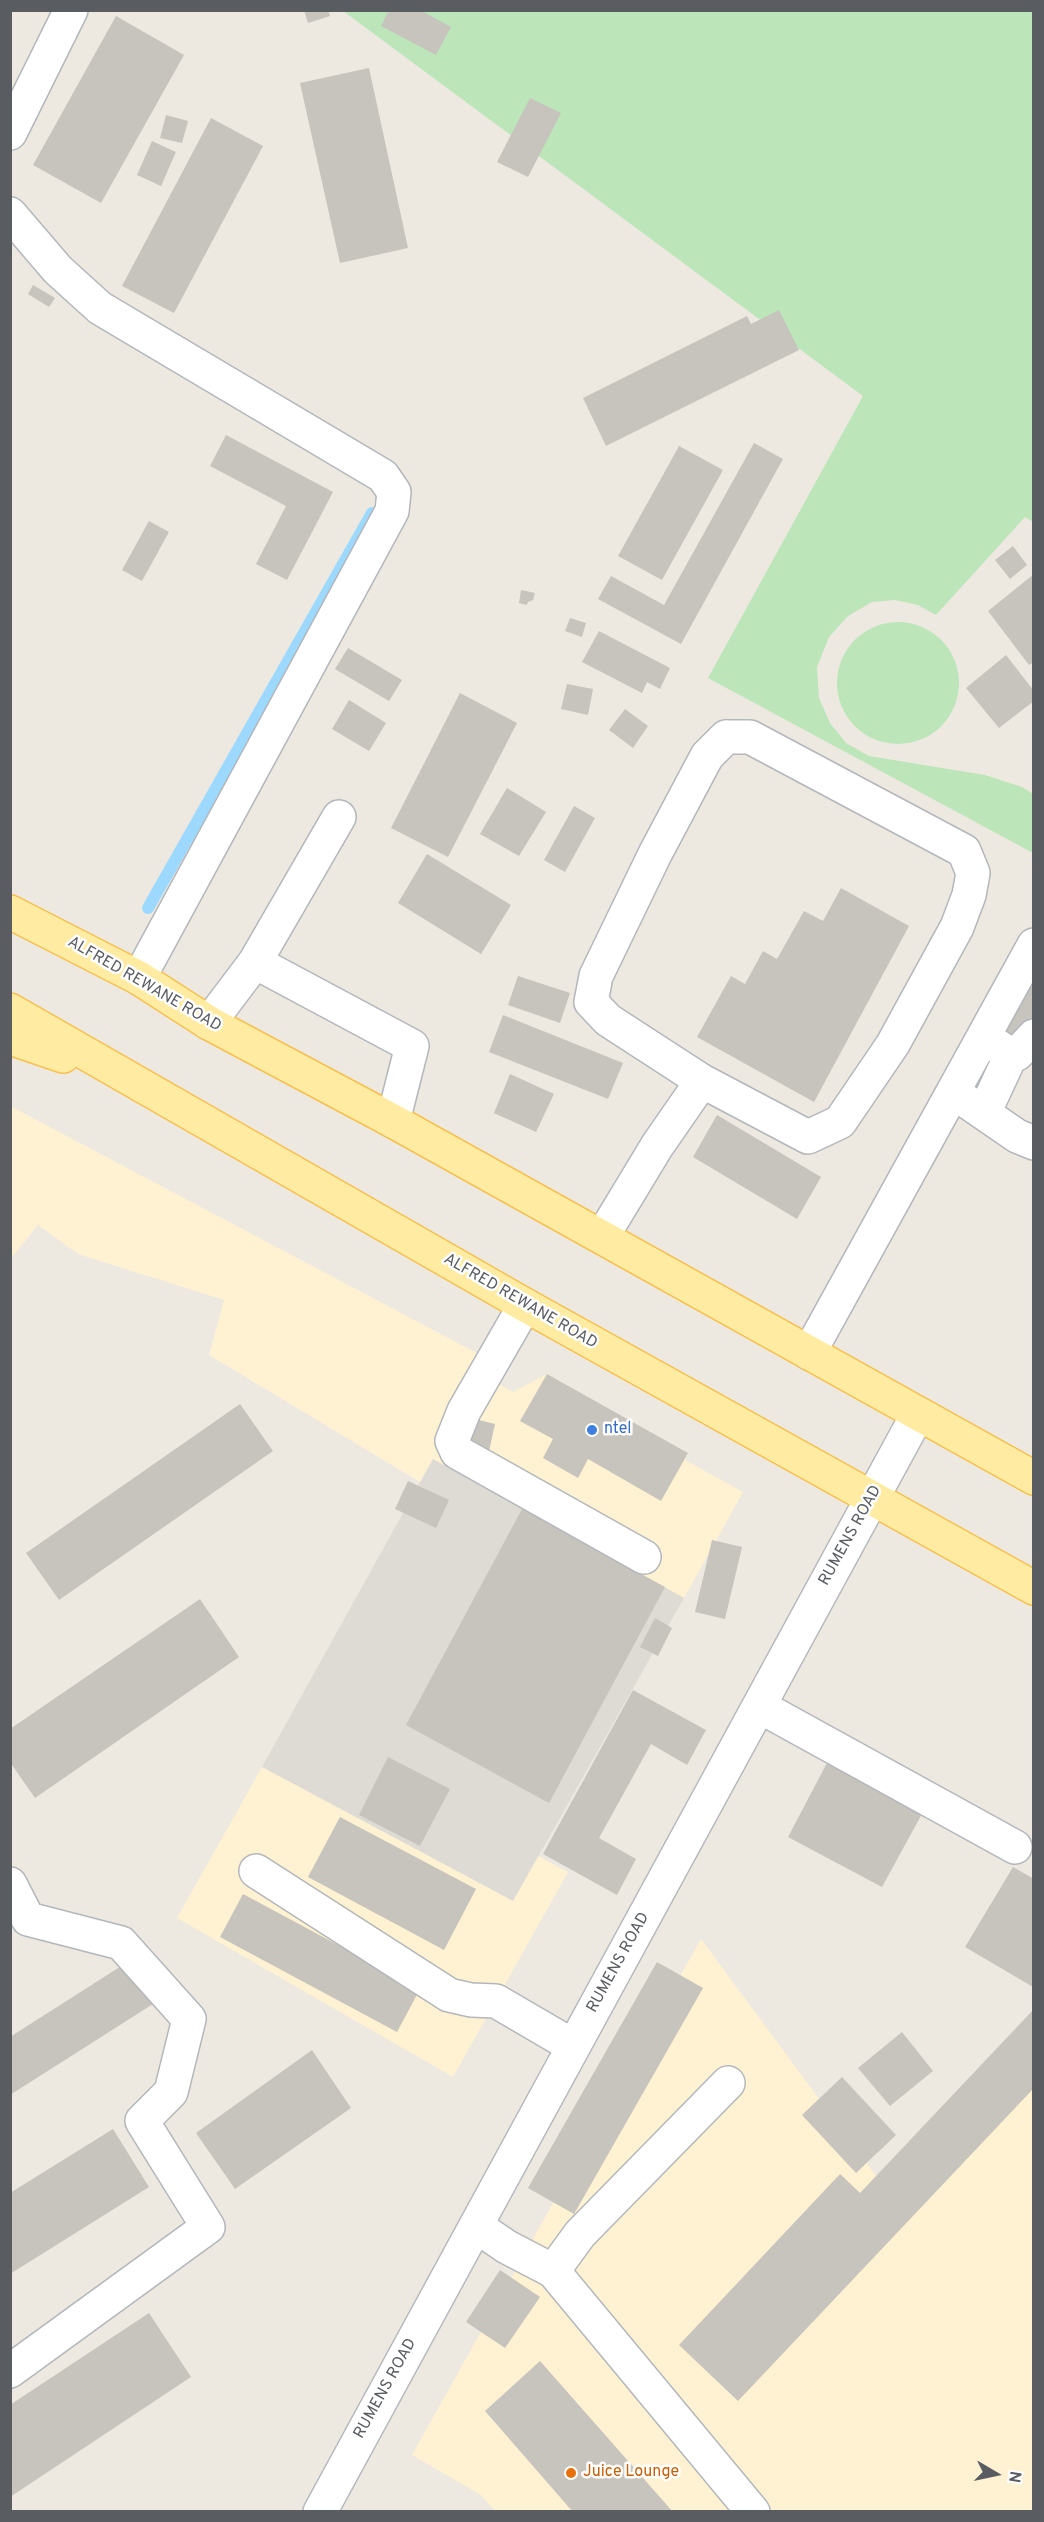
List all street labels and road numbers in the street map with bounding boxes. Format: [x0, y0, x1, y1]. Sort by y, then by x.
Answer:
street label: ALFRED REWANE ROAD [64, 933, 224, 1037]
street label: ALFRED REWANE ROAD [440, 1250, 600, 1354]
street label: RUMENS ROAD [816, 1483, 886, 1589]
street label: RUMENS ROAD [584, 1910, 654, 2016]
street label: RUMENS ROAD [351, 2336, 421, 2442]

